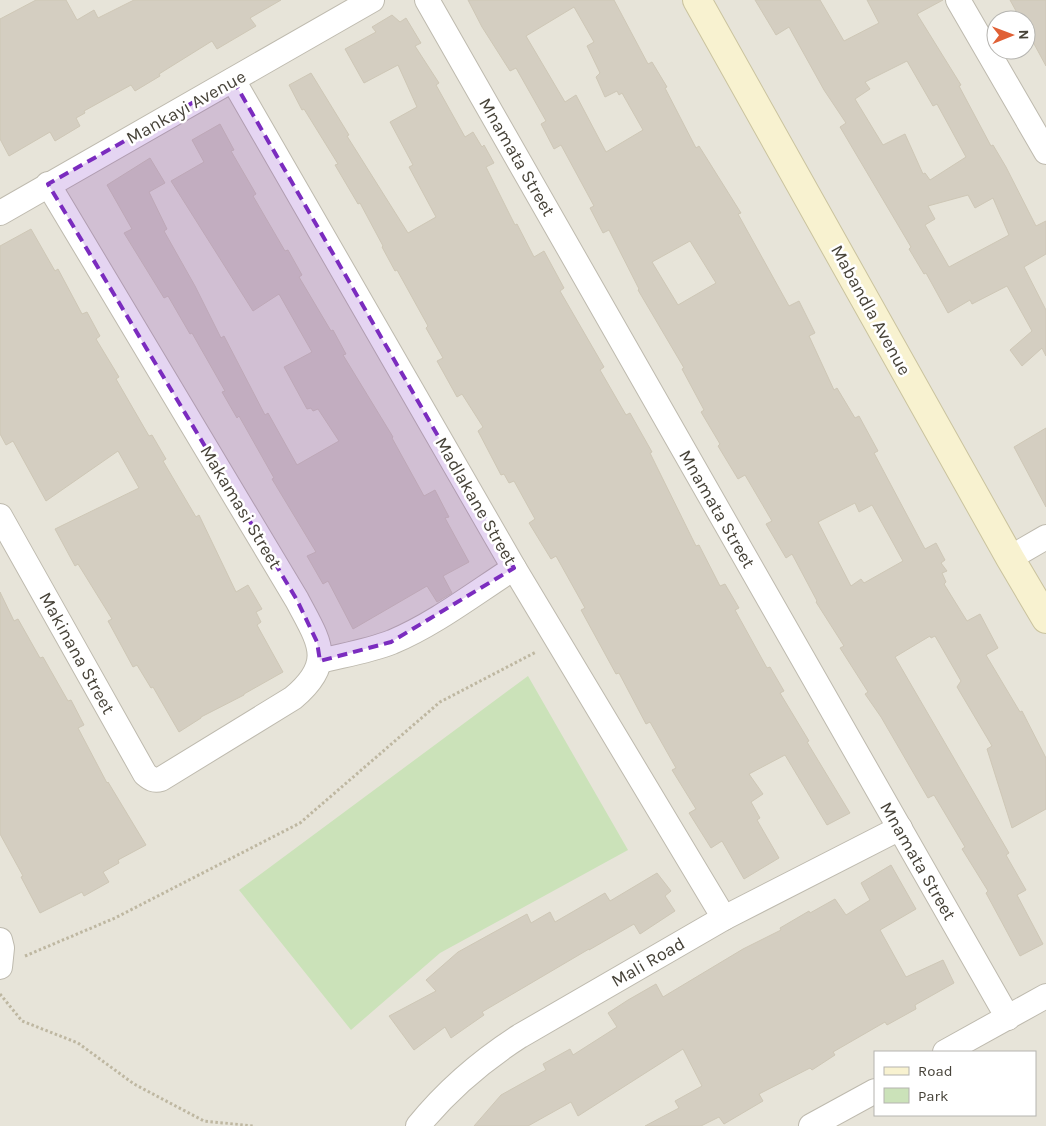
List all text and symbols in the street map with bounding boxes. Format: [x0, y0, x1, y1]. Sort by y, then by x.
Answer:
north arrow [986, 10, 1036, 60]
text: N [1015, 30, 1032, 40]
street label: Mankayi Avenue [122, 65, 250, 149]
street label: Mnamata Street [474, 94, 560, 220]
street label: Mabandla Avenue [826, 241, 916, 379]
street label: Madlakane Street [430, 433, 522, 569]
street label: Makamasi Street [195, 441, 287, 573]
street label: Mnamata Street [674, 446, 760, 572]
street label: Makinana Street [34, 588, 120, 718]
street label: Mnamata Street [875, 798, 961, 924]
street label: Mali Road [607, 932, 689, 992]
legend [874, 1051, 1036, 1116]
text: Road [918, 1062, 953, 1080]
text: Park [918, 1087, 948, 1105]

